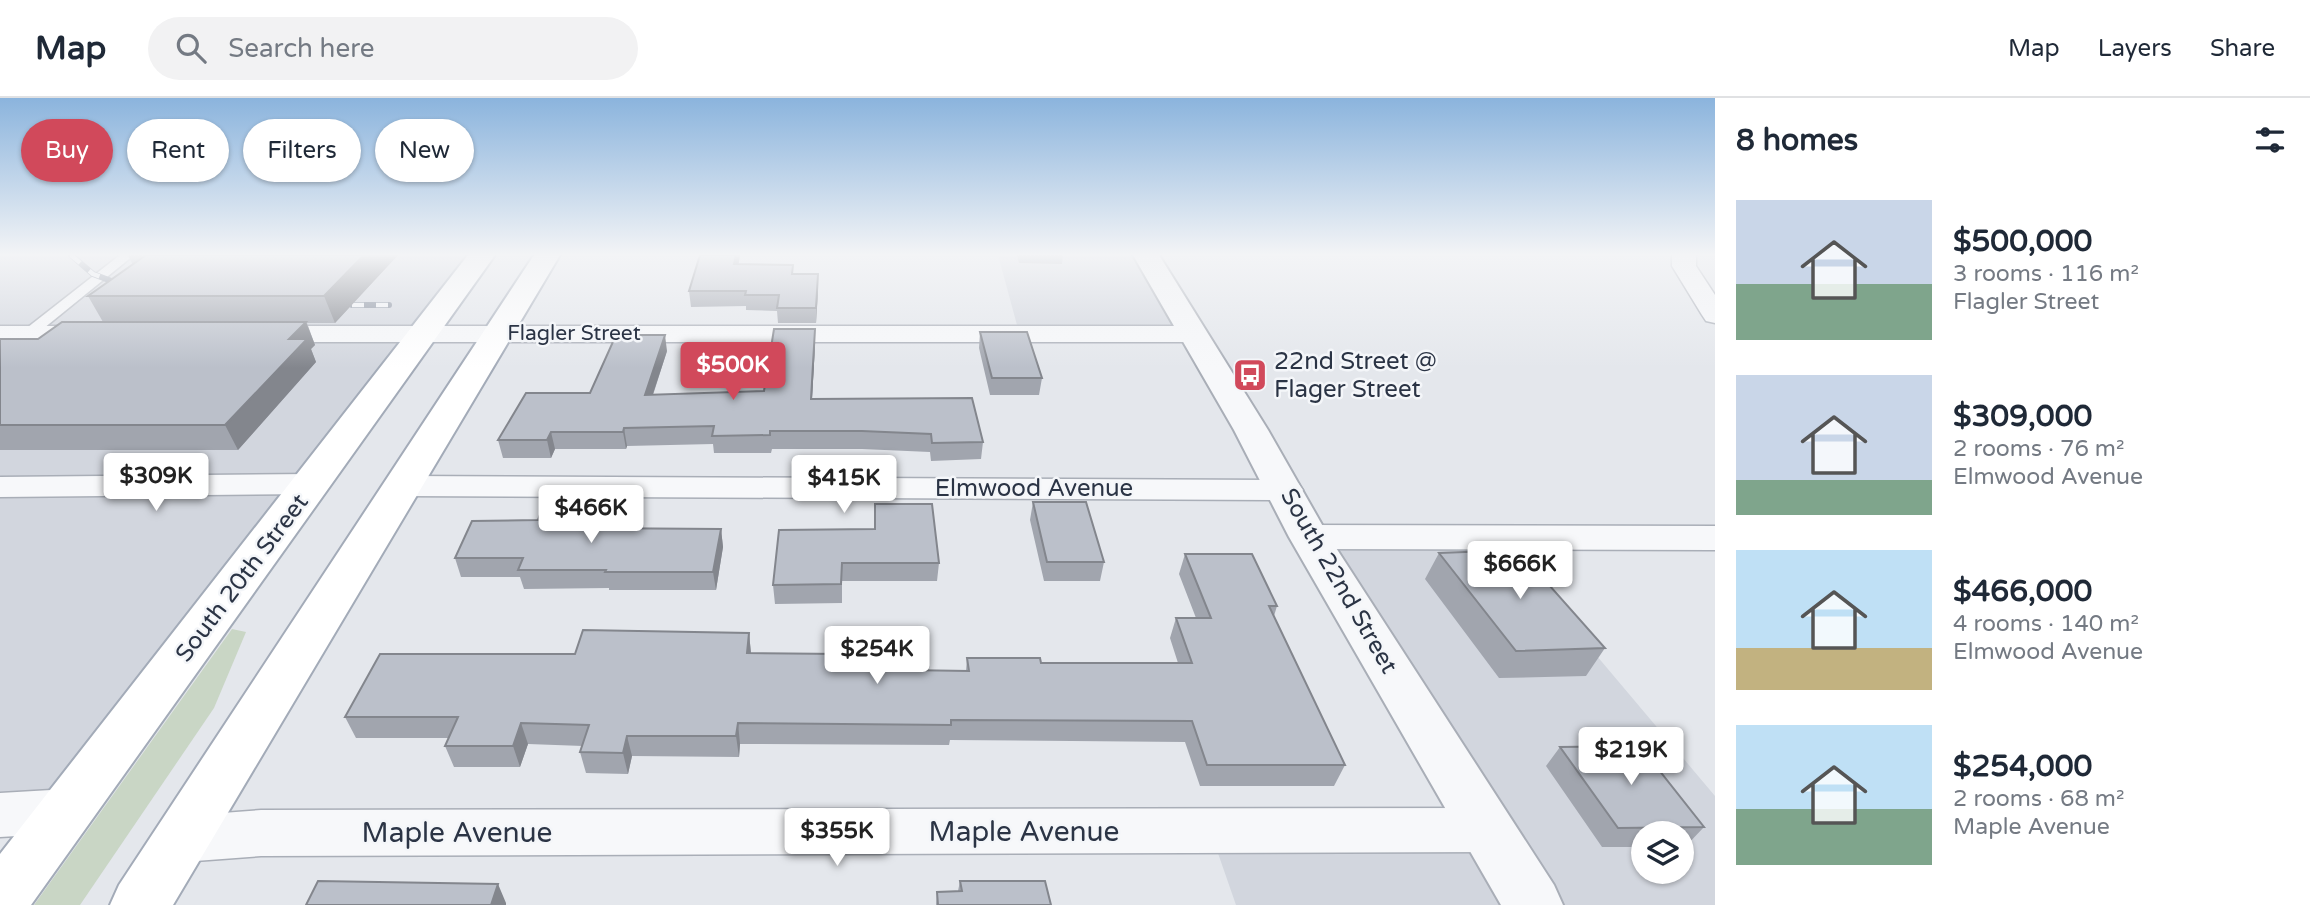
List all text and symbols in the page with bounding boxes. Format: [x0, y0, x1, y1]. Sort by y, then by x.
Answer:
search box [148, 17, 638, 80]
text: Map [35, 29, 106, 68]
icon: search [172, 29, 210, 67]
text: Search here [228, 33, 374, 64]
text: Map [2008, 34, 2060, 63]
text: Layers [2098, 34, 2172, 63]
text: Share [2210, 34, 2275, 63]
chip: Buy [21, 119, 113, 182]
chip: Rent [127, 119, 229, 182]
chip: Filters [243, 119, 361, 182]
chip: New [375, 119, 474, 182]
icon: filters [2251, 121, 2289, 159]
text: 8 homes [1736, 122, 1858, 159]
text: $500,000 [1953, 223, 2092, 260]
icon: home [1792, 228, 1876, 312]
text: 3 rooms · 116 m² [1953, 260, 2139, 288]
text: Flagler Street [1953, 288, 2099, 316]
street label: Flagler Street [507, 321, 641, 346]
pin: $500K [684, 342, 782, 402]
place label: 22nd Street @ Flager Street [1274, 347, 1437, 404]
text: $500K [697, 351, 769, 379]
bus stop icon: 22nd Street @ Flager Street [1231, 356, 1269, 394]
text: $309,000 [1953, 398, 2092, 435]
icon: home [1792, 403, 1876, 487]
text: 2 rooms · 76 m² [1953, 435, 2124, 463]
pin: $309K [107, 454, 205, 513]
pin: $415K [795, 456, 893, 515]
text: $309K [120, 462, 192, 490]
text: Elmwood Avenue [1953, 463, 2143, 491]
text: $415K [808, 464, 880, 492]
street label: Elmwood Avenue [935, 474, 1133, 503]
street label: South 22nd Street [1274, 483, 1404, 679]
pin: $466K [542, 486, 640, 545]
street label: South 20th Street [169, 488, 315, 668]
text: $466K [555, 494, 627, 522]
pin: $666K [1471, 542, 1569, 601]
text: $666K [1484, 550, 1556, 578]
text: $466,000 [1953, 573, 2092, 610]
icon: home [1792, 578, 1876, 662]
text: 4 rooms · 140 m² [1953, 610, 2139, 638]
pin: $254K [828, 626, 926, 686]
text: $254K [841, 635, 913, 663]
text: Elmwood Avenue [1953, 638, 2143, 666]
pin: $219K [1582, 728, 1680, 787]
text: $219K [1595, 736, 1667, 764]
text: $254,000 [1953, 748, 2092, 785]
icon: home [1792, 753, 1876, 837]
text: 2 rooms · 68 m² [1953, 785, 2124, 813]
pin: $355K [788, 808, 886, 868]
text: Maple Avenue [1953, 813, 2110, 841]
street label: Maple Avenue [929, 815, 1119, 849]
street label: Maple Avenue [362, 816, 552, 850]
text: $355K [801, 817, 873, 845]
map controls [1631, 821, 1694, 884]
button: layers [1631, 821, 1694, 884]

